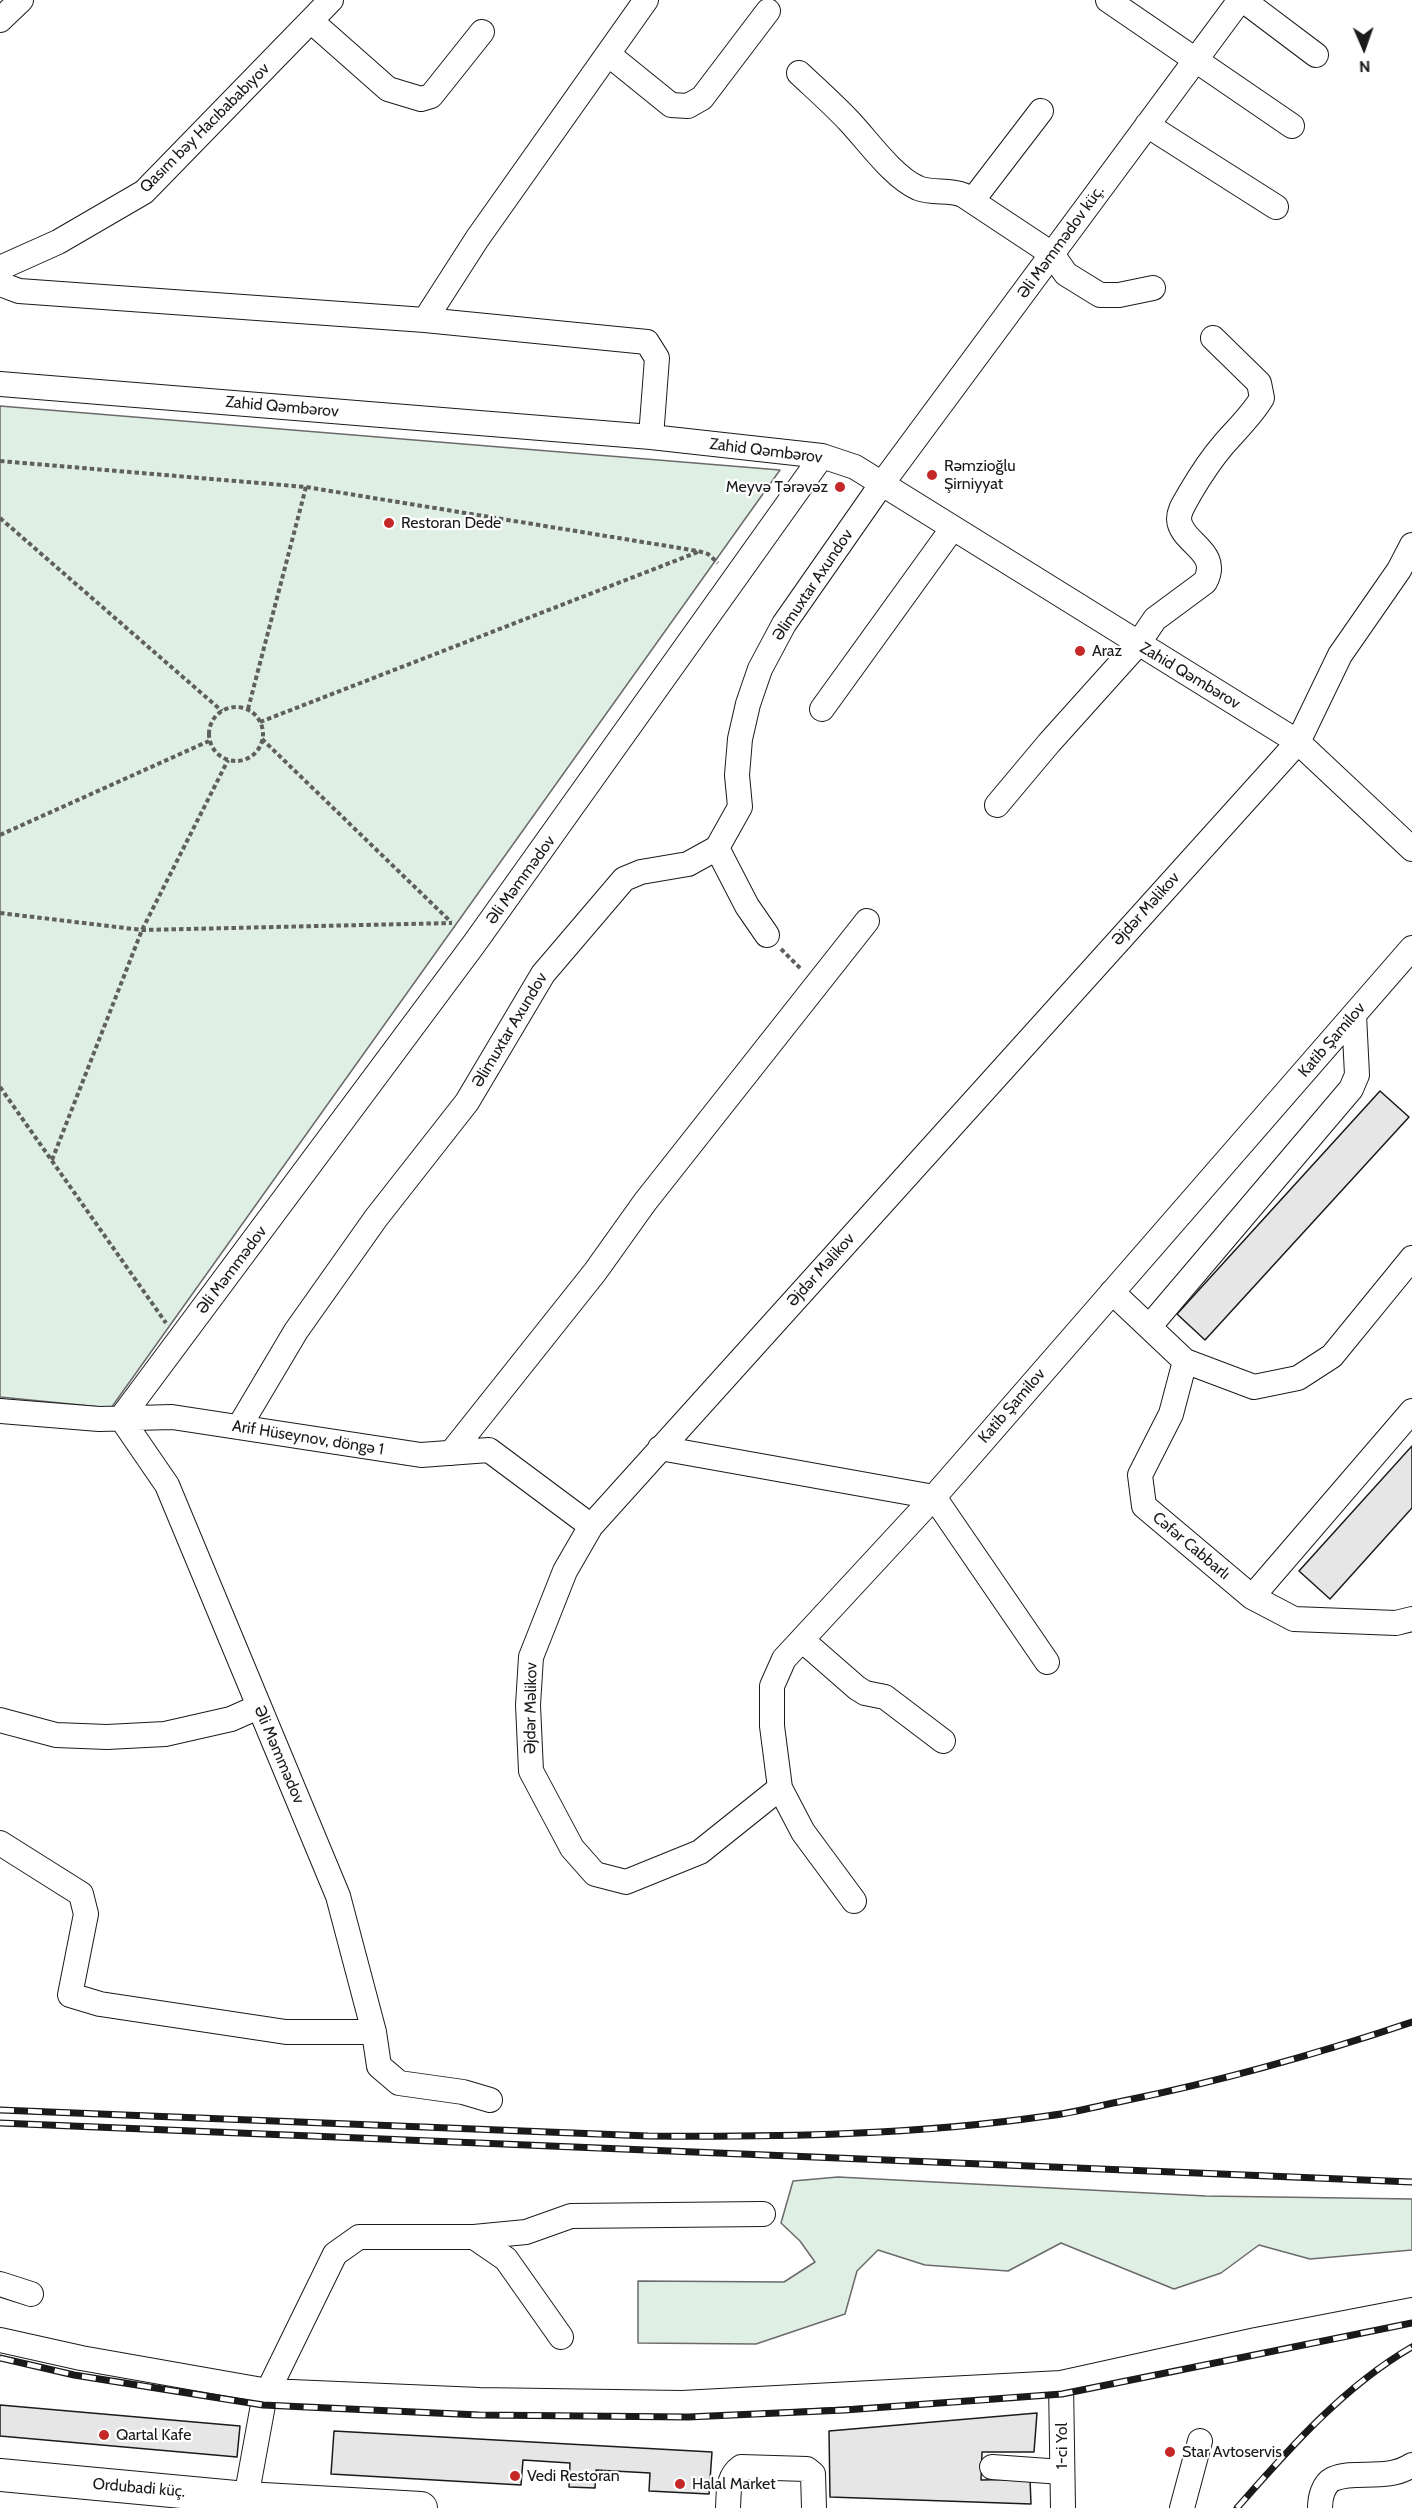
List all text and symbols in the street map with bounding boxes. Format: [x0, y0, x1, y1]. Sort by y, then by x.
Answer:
north arrow [1334, 18, 1394, 78]
text: N [1359, 57, 1371, 76]
street label: Qasım bəy Hacıbababıyov [136, 59, 274, 197]
street label: Əli Məmmədov küç. [1014, 182, 1108, 302]
street label: Zahid Qəmbərov [224, 392, 340, 422]
street label: Zahid Qəmbərov [708, 435, 824, 467]
place label: Rəmzioğlu Şirniyyat [944, 456, 1016, 494]
marker: Rəmzioğlu Şirniyyat [925, 468, 939, 482]
place label: Meyvə Tərəvəz [726, 477, 828, 497]
marker: Meyvə Tərəvəz [833, 480, 847, 494]
place label: Restoran Dede [401, 513, 501, 533]
marker: Restoran Dede [382, 516, 396, 530]
street label: Əlimuxtar Axundov [769, 526, 857, 644]
street label: Zahid Qəmbərov [1136, 638, 1244, 714]
place label: Araz [1092, 641, 1122, 661]
marker: Araz [1073, 644, 1087, 658]
street label: Əli Məmmədov [482, 832, 560, 928]
street label: Əjdər Məlikov [1108, 868, 1184, 950]
street label: Əlimuxtar Axundov [468, 969, 552, 1091]
street label: Katib Şamilov [1294, 999, 1370, 1081]
street label: Əli Məmmədov [193, 1222, 271, 1318]
street label: Əjdər Məlikov [783, 1229, 859, 1311]
street label: Katib Şamilov [974, 1365, 1050, 1447]
street label: Arif Hüseynov, döngə 1 [231, 1417, 385, 1459]
street label: Cəfər Cabbarlı [1148, 1508, 1234, 1584]
street label: Əjdər Məlikov [521, 1662, 541, 1754]
street label: Əli Məmmədov [250, 1703, 308, 1807]
street label: 1-ci Yol [1052, 2423, 1072, 2469]
place label: Qartal Kafe [116, 2425, 191, 2445]
marker: Qartal Kafe [97, 2428, 111, 2442]
place label: Star Avtoservis [1182, 2442, 1282, 2462]
marker: Star Avtoservis [1163, 2445, 1177, 2459]
place label: Vedi Restoran [527, 2466, 620, 2486]
marker: Vedi Restoran [508, 2469, 522, 2483]
street label: Ordubadi küç. [92, 2474, 186, 2502]
place label: Halal Market [692, 2474, 776, 2494]
marker: Halal Market [673, 2477, 687, 2491]

